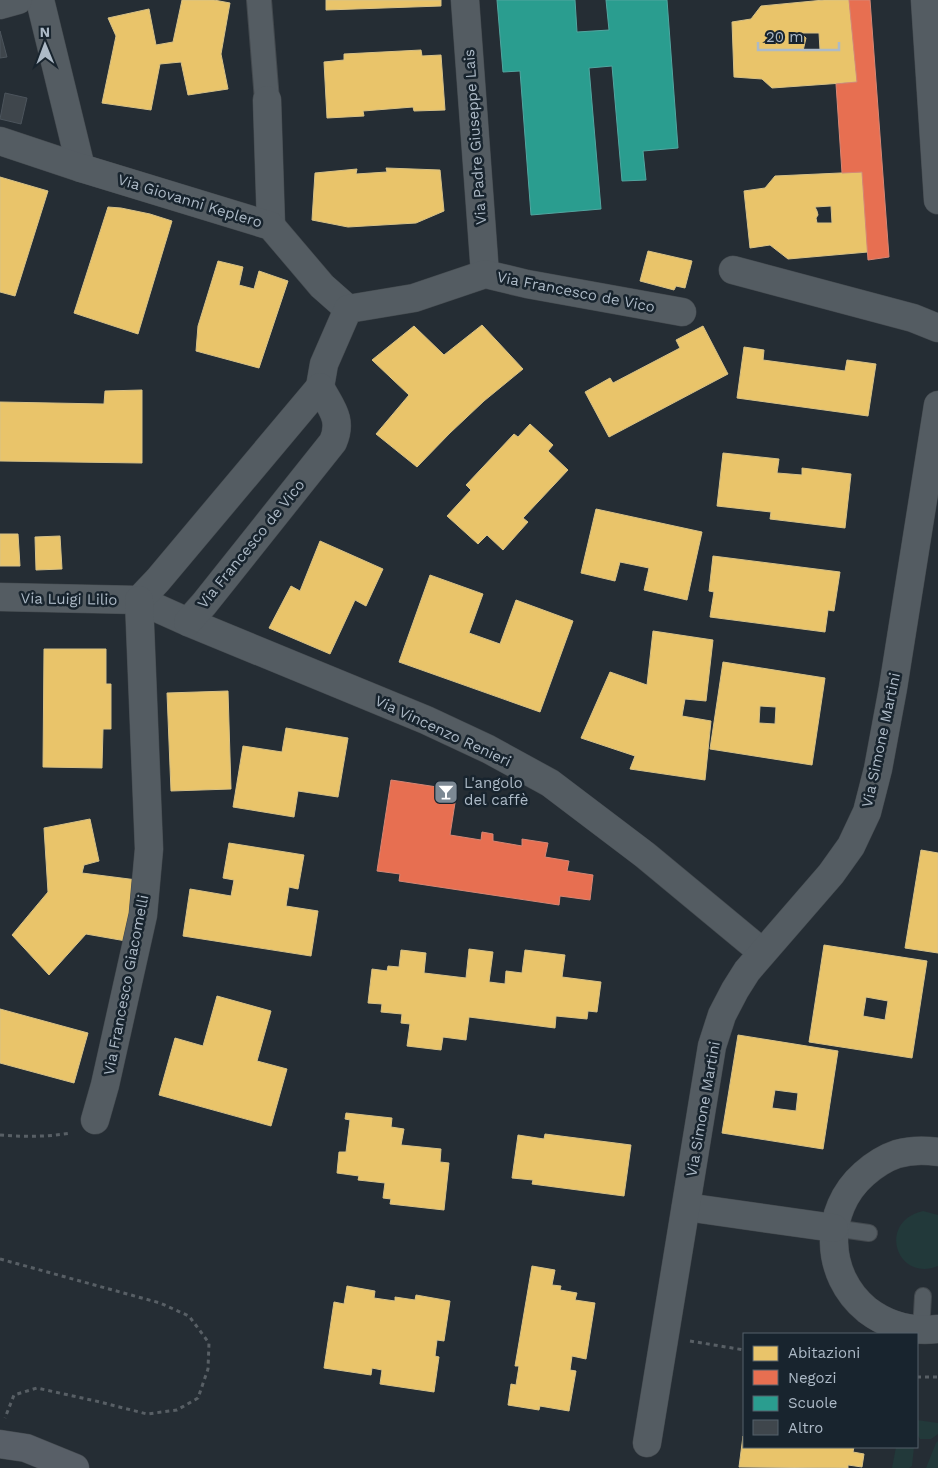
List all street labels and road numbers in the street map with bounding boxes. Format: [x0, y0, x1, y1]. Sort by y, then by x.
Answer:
street label: Via Padre Giuseppe Lais [460, 48, 490, 226]
street label: Via Giovanni Keplero [116, 170, 264, 232]
street label: Via Francesco de Vico [496, 268, 656, 316]
street label: Via Francesco de Vico [194, 476, 308, 612]
street label: Via Luigi Lilio [21, 589, 117, 609]
street label: Via Simone Martini [858, 671, 904, 809]
street label: Via Vincenzo Renieri [372, 692, 514, 770]
street label: Via Francesco Giacomelli [100, 893, 152, 1077]
street label: Via Simone Martini [682, 1040, 724, 1178]

